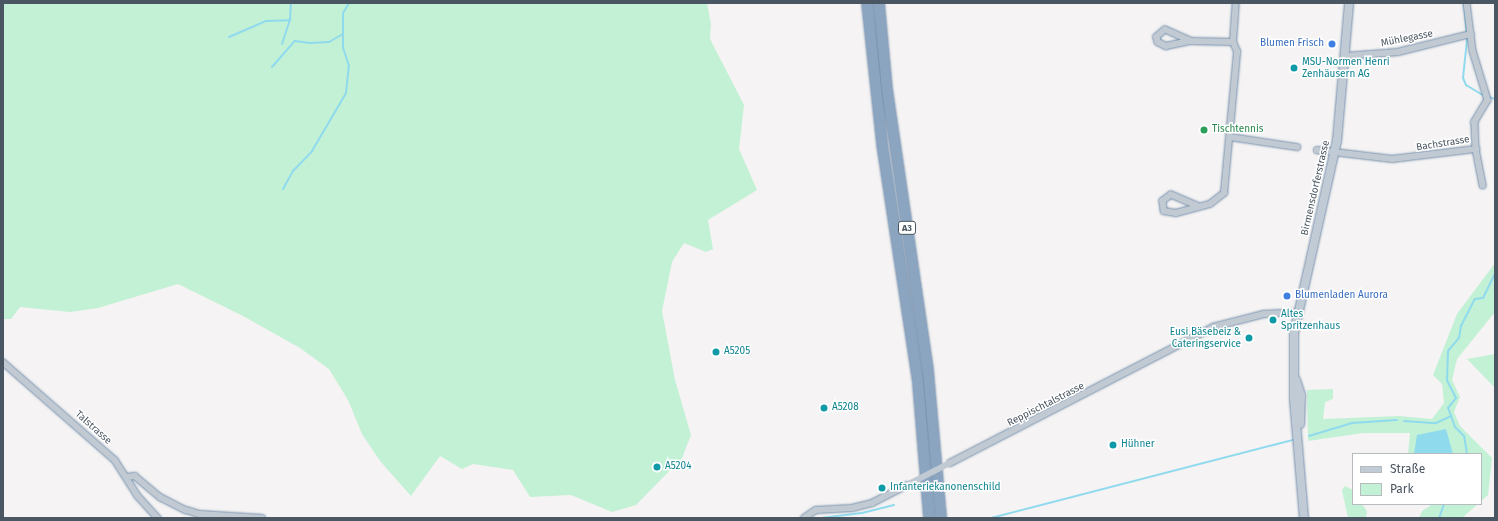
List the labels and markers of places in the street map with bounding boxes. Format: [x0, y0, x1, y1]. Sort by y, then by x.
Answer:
place label: Blumen Frisch [1260, 38, 1324, 50]
marker: Blumen Frisch [1327, 39, 1337, 49]
place label: MSU-Normen Henri Zenhäusern AG [1302, 56, 1390, 80]
marker: MSU-Normen Henri Zenhäusern AG [1289, 63, 1299, 73]
place label: Tischtennis [1212, 124, 1263, 136]
marker: Tischtennis [1199, 125, 1209, 135]
place label: Blumenladen Aurora [1295, 290, 1388, 302]
marker: Blumenladen Aurora [1282, 291, 1292, 301]
place label: Altes Spritzenhaus [1281, 308, 1340, 332]
marker: Altes Spritzenhaus [1268, 315, 1278, 325]
place label: Eusi Bäsebeiz & Cateringservice [1170, 326, 1241, 350]
marker: Eusi Bäsebeiz & Cateringservice [1244, 333, 1254, 343]
place label: A5205 [724, 346, 750, 358]
marker: A5205 [711, 347, 721, 357]
place label: A5208 [832, 402, 859, 414]
marker: A5208 [819, 403, 829, 413]
place label: Hühner [1121, 439, 1155, 451]
marker: Hühner [1108, 440, 1118, 450]
place label: A5204 [665, 461, 691, 473]
marker: A5204 [652, 462, 662, 472]
place label: Infanteriekanonenschild [890, 482, 1001, 494]
marker: Infanteriekanonenschild [877, 483, 887, 493]

